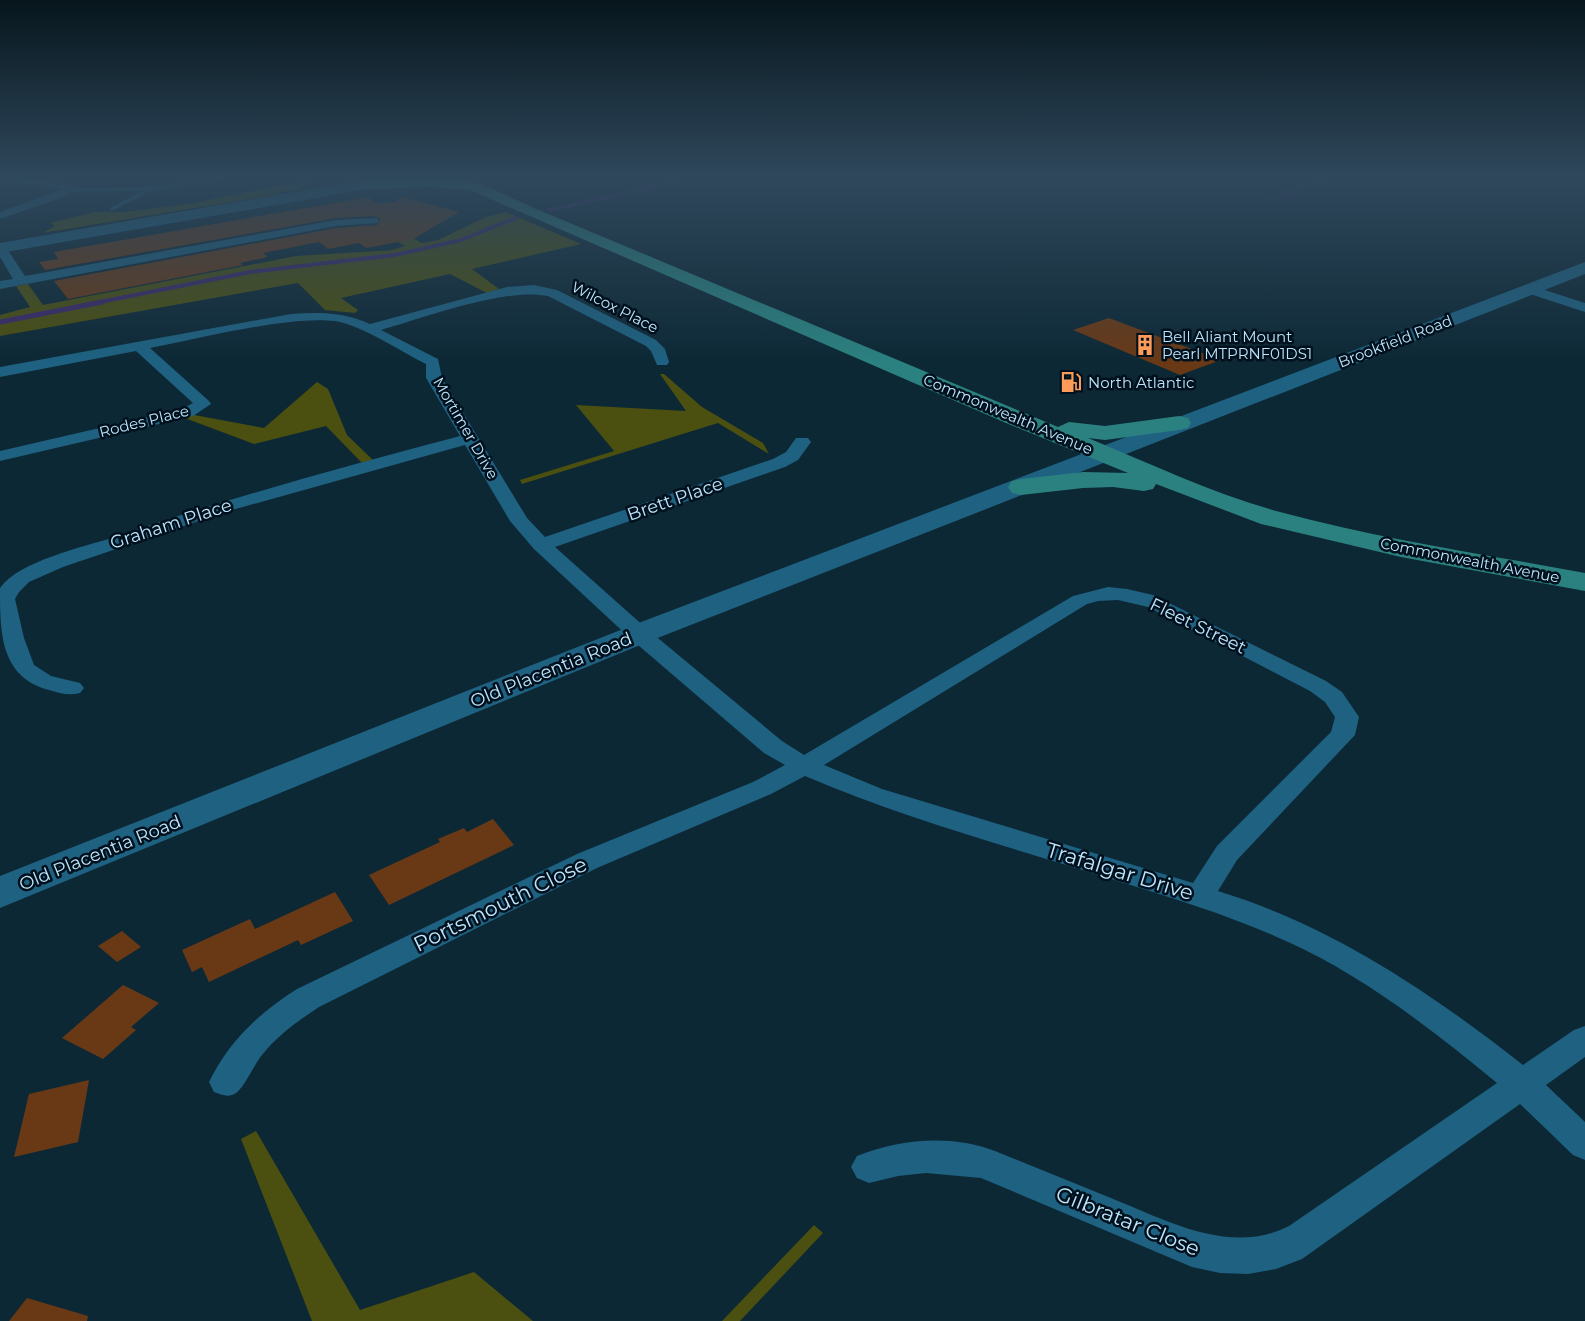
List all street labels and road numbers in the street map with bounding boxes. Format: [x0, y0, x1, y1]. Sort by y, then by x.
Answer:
street label: Wilcox Place [568, 277, 662, 337]
street label: Brookfield Road [1335, 311, 1455, 371]
street label: Commonwealth Avenue [920, 370, 1096, 458]
street label: Mortimer Drive [429, 374, 503, 482]
street label: Rodes Place [97, 401, 191, 441]
street label: Brett Place [624, 472, 726, 526]
street label: Graham Place [107, 494, 235, 554]
street label: Commonwealth Avenue [1379, 533, 1561, 587]
street label: Fleet Street [1146, 593, 1250, 659]
street label: Old Placentia Road [467, 627, 635, 713]
street label: Old Placentia Road [16, 810, 184, 896]
street label: Trafalgar Drive [1043, 837, 1197, 905]
street label: Portsmouth Close [409, 851, 591, 957]
street label: Gilbratar Close [1052, 1181, 1204, 1261]

